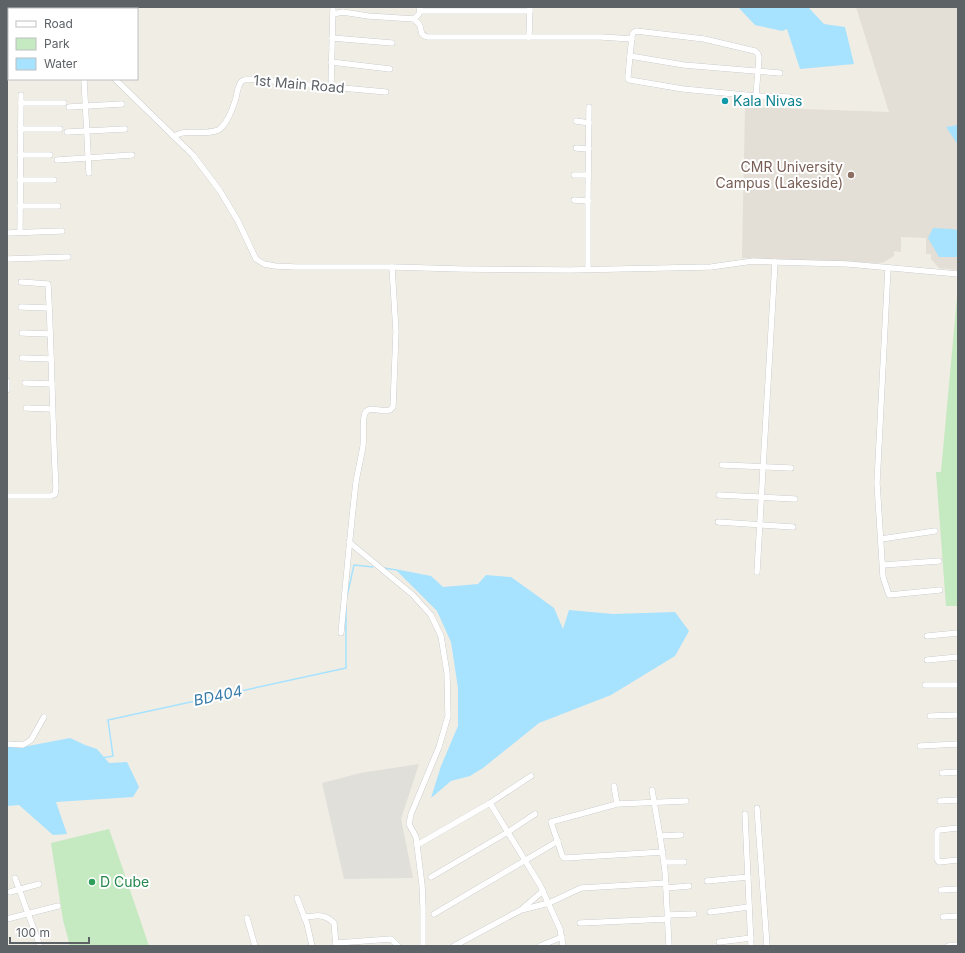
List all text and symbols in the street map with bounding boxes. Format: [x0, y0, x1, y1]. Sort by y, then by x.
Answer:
legend [8, 8, 138, 80]
text: Road [44, 16, 73, 31]
text: Park [44, 36, 70, 51]
text: Water [44, 56, 78, 71]
street label: 1st Main Road [253, 71, 345, 96]
place label: Kala Nivas [733, 92, 802, 109]
marker: Kala Nivas [720, 96, 730, 106]
place label: CMR University Campus (Lakeside) [716, 158, 843, 191]
marker: CMR University Campus (Lakeside) [846, 170, 856, 180]
water label: BD404 [192, 681, 244, 710]
place label: D Cube [100, 873, 149, 890]
marker: D Cube [87, 877, 97, 887]
scale bar [10, 919, 89, 945]
text: 100 m [16, 925, 50, 940]

